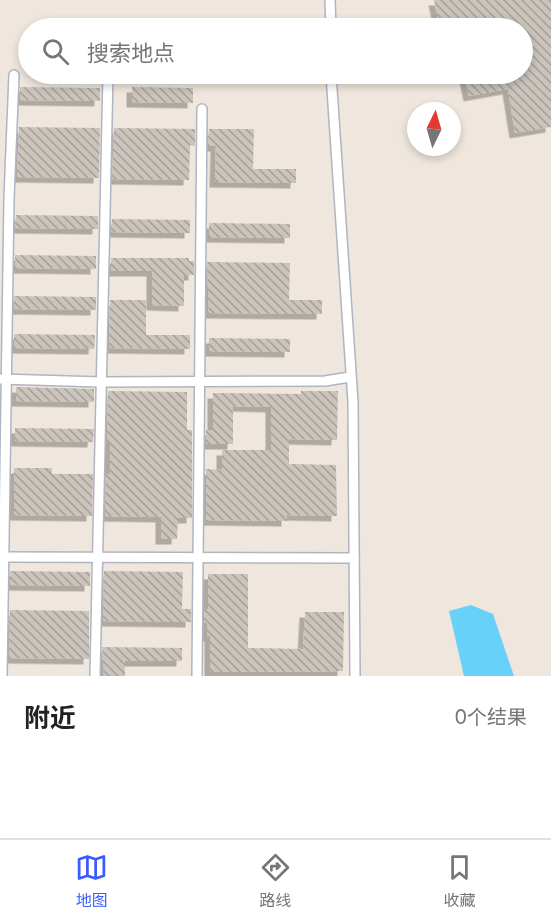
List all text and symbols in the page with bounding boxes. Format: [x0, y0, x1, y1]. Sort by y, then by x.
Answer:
search box [18, 18, 533, 84]
icon: search [39, 35, 72, 68]
text: 搜索地点 [87, 40, 175, 66]
north arrow [407, 102, 461, 156]
text: 附近 [24, 702, 76, 733]
text: 0个结果 [454, 705, 527, 729]
tab: 地图 [75, 851, 108, 911]
tab: 路线 [259, 851, 292, 911]
tab: 收藏 [443, 851, 476, 911]

